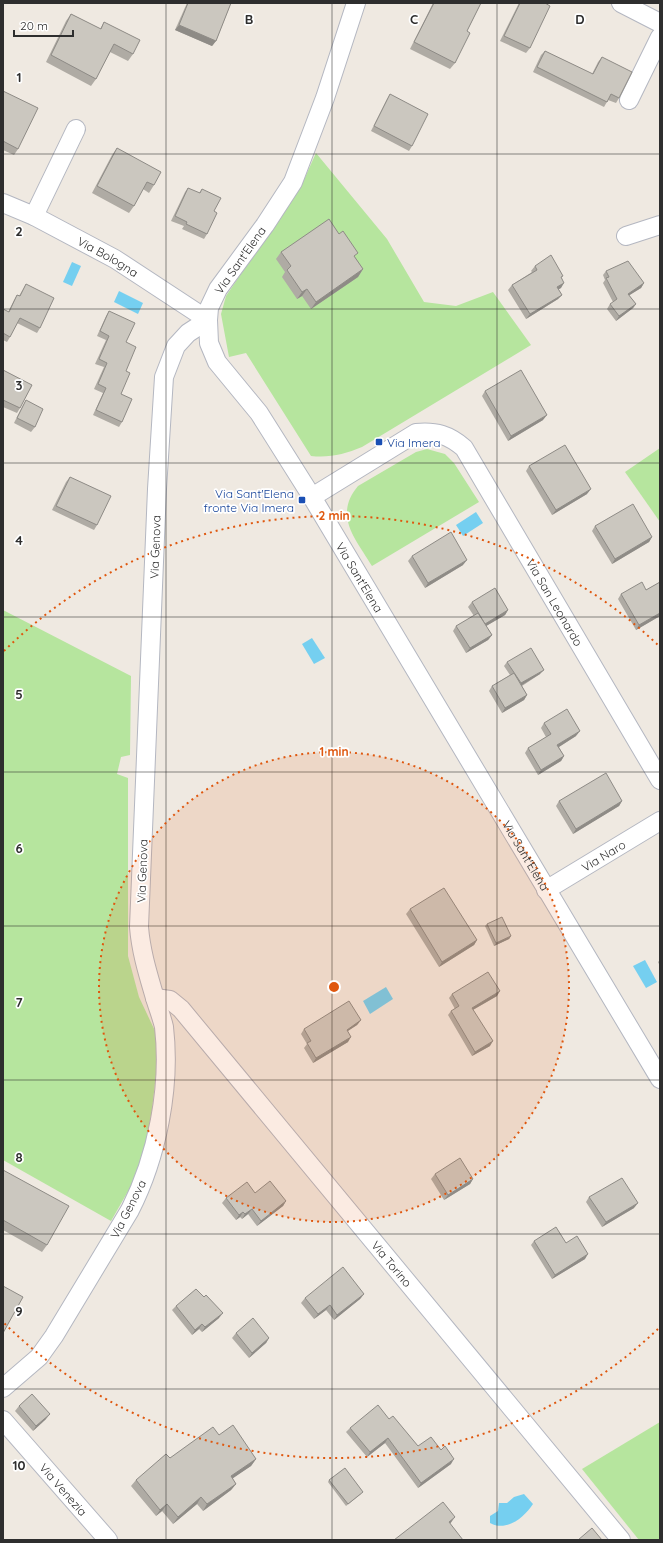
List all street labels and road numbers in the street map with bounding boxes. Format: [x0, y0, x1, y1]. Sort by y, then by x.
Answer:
street label: Via Sant'Elena [211, 223, 269, 297]
street label: Via Bologna [75, 233, 141, 280]
street label: Via Genova [146, 515, 164, 579]
street label: Via Sant'Elena [333, 539, 387, 615]
street label: Via San Leonardo [523, 556, 587, 648]
street label: Via Sant'Elena [499, 817, 553, 893]
street label: Via Naro [579, 836, 628, 874]
street label: Via Genova [133, 839, 151, 903]
street label: Via Genova [107, 1177, 149, 1241]
street label: Via Torino [368, 1237, 415, 1290]
street label: Via Venezia [37, 1460, 91, 1519]

